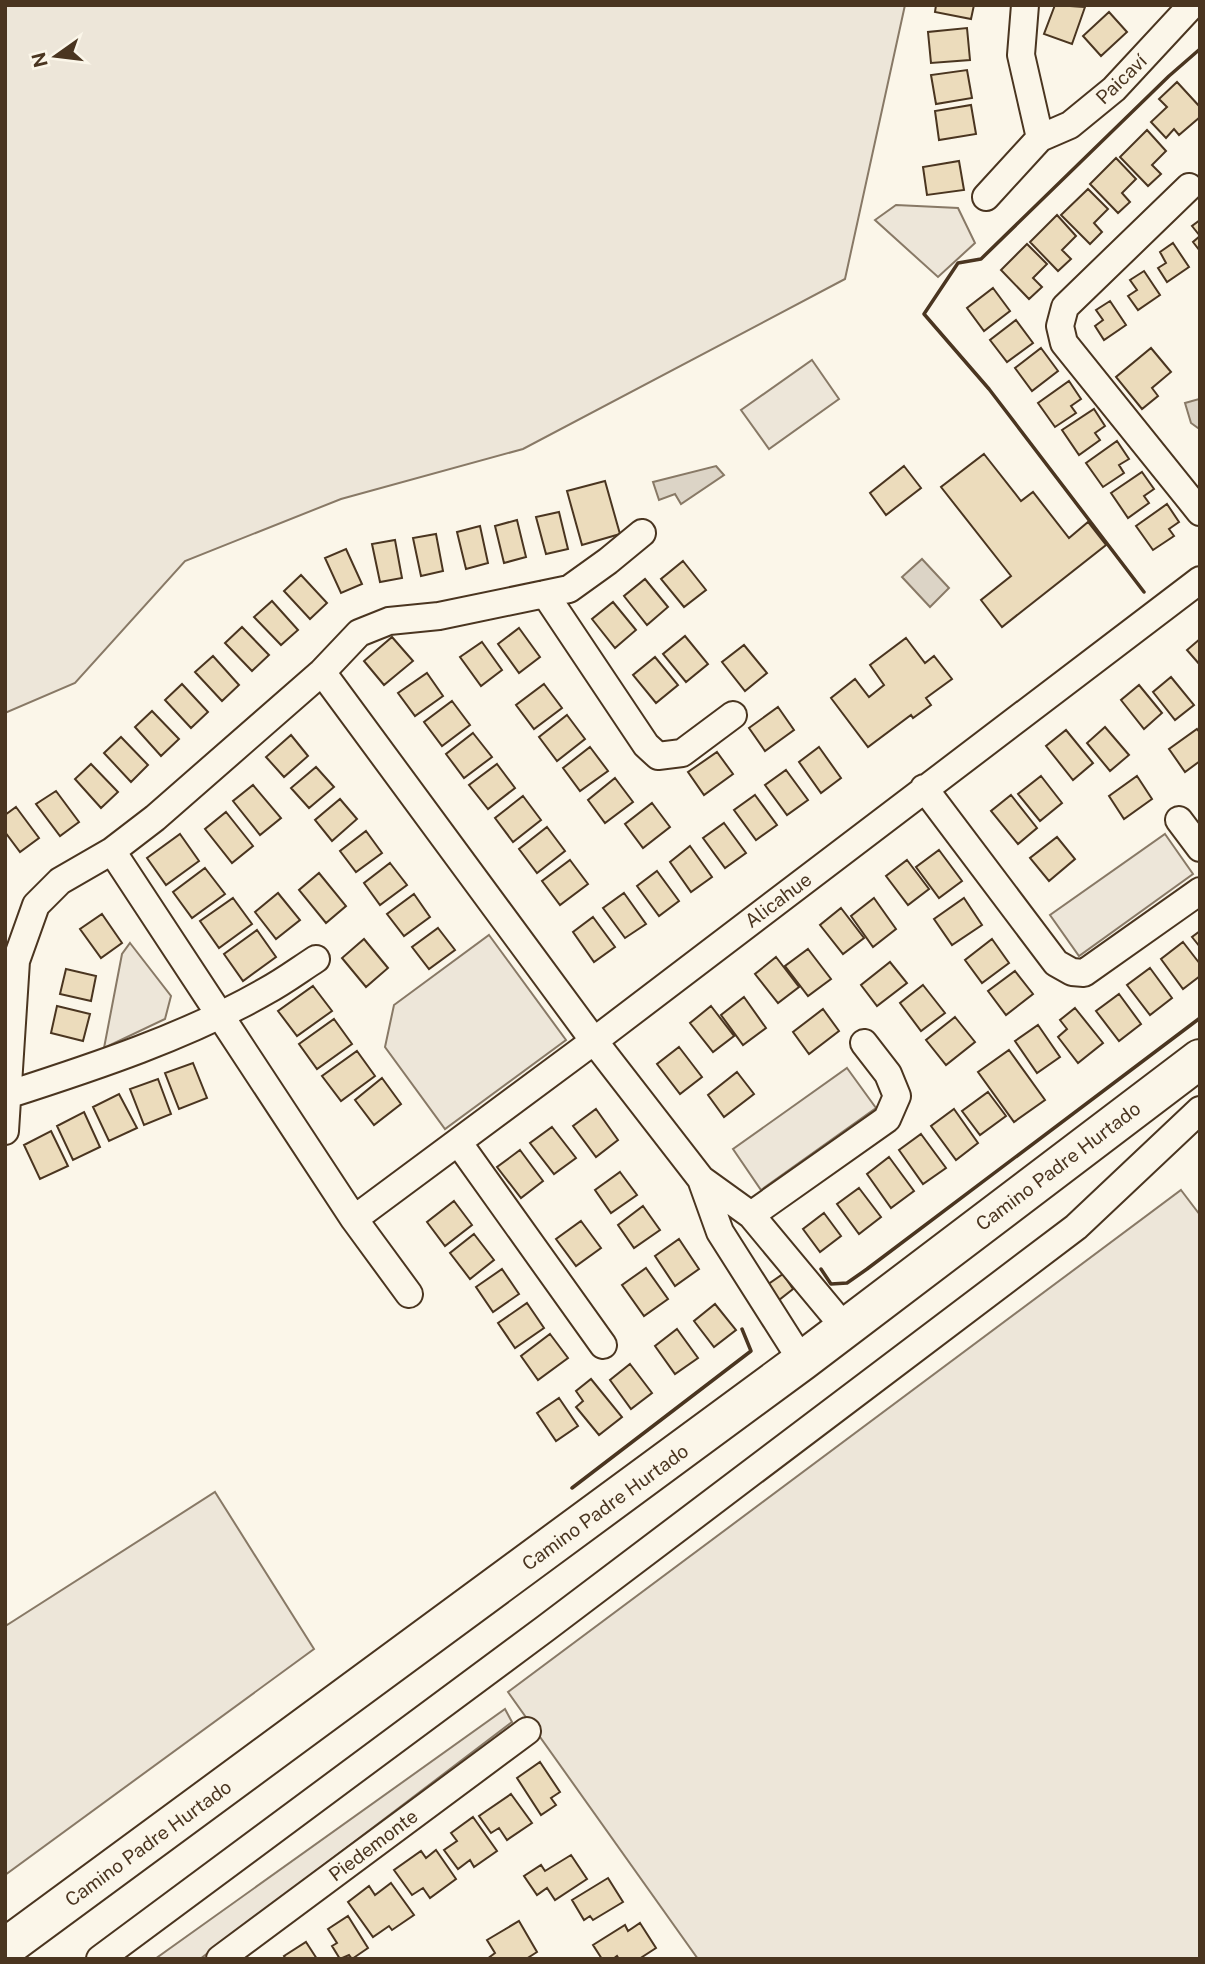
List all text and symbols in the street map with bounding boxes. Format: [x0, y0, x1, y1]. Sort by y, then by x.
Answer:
north arrow [21, 21, 91, 91]
street label: Paicaví [1091, 49, 1151, 108]
text: N [27, 50, 52, 70]
street label: Alicahue [741, 868, 815, 932]
street label: Camino Padre Hurtado [971, 1097, 1145, 1235]
street label: Camino Padre Hurtado [518, 1439, 692, 1575]
street label: Camino Padre Hurtado [61, 1775, 235, 1911]
street label: Piedemonte [324, 1805, 422, 1885]

